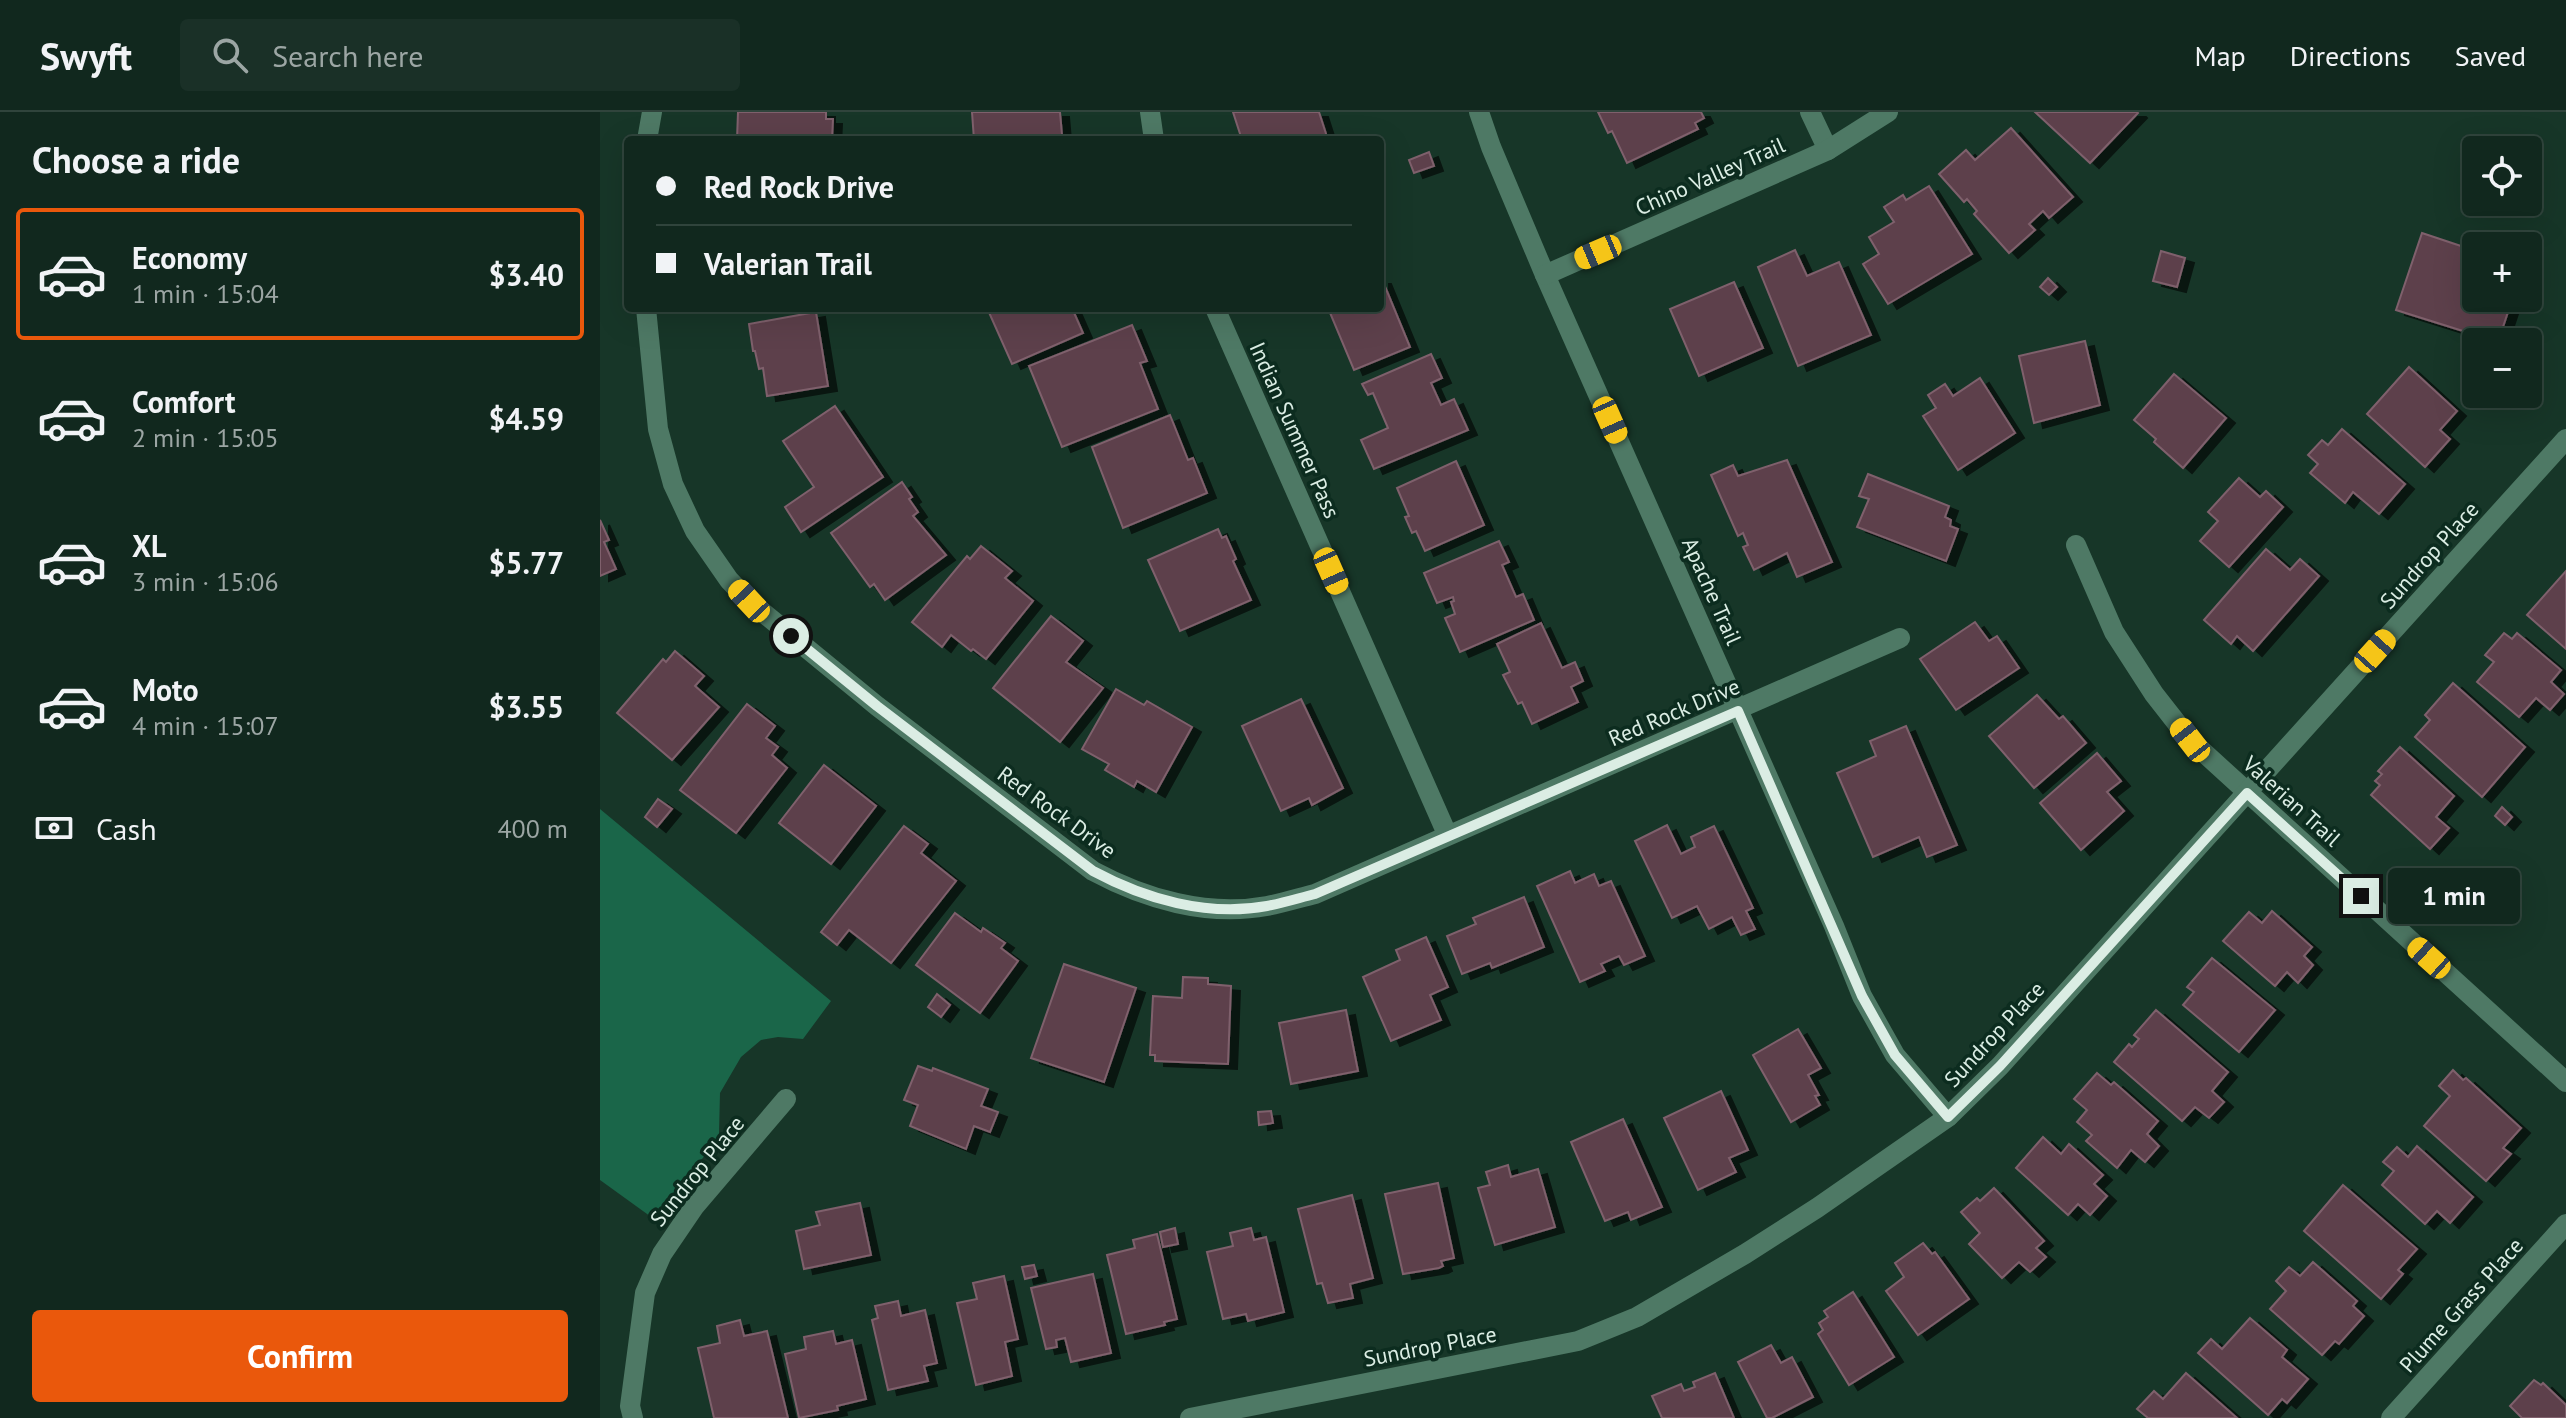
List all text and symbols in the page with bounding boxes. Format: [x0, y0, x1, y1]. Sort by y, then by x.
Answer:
search box [180, 19, 740, 91]
text: Swyft [40, 31, 132, 80]
icon: search [208, 33, 252, 77]
text: Search here [272, 36, 423, 75]
text: Map [2195, 37, 2246, 74]
text: Directions [2290, 37, 2411, 74]
text: Saved [2455, 37, 2526, 74]
street label: Chino Valley Trail [1631, 130, 1790, 221]
text: Choose a ride [32, 136, 240, 183]
map controls [2462, 136, 2542, 408]
button: locate [2462, 136, 2542, 216]
text: Red Rock Drive [704, 167, 894, 206]
car [1571, 232, 1625, 272]
button: + [2462, 232, 2542, 312]
icon: car [36, 238, 108, 310]
text: Economy [132, 238, 247, 277]
text: Valerian Trail [704, 244, 872, 283]
text: $3.40 [489, 255, 564, 294]
text: 1 min · 15:04 [132, 277, 279, 310]
button: − [2462, 328, 2542, 408]
street label: Indian Summer Pass [1244, 338, 1346, 522]
icon: car [36, 382, 108, 454]
text: Comfort [132, 382, 235, 421]
car [1589, 393, 1631, 447]
text: $4.59 [489, 399, 564, 438]
text: 2 min · 15:05 [132, 421, 279, 454]
street label: Sundrop Place [2374, 496, 2484, 614]
icon: car [36, 526, 108, 598]
text: XL [132, 526, 166, 565]
street label: Apache Trail [1676, 533, 1748, 650]
text: $5.77 [489, 543, 564, 582]
car [1310, 544, 1352, 598]
text: 3 min · 15:06 [132, 565, 279, 598]
car [724, 575, 774, 627]
route start [773, 618, 809, 654]
car [2350, 625, 2400, 677]
icon: car [36, 670, 108, 742]
text: Moto [132, 670, 199, 709]
street label: Red Rock Drive [1604, 672, 1744, 752]
text: $3.55 [489, 687, 564, 726]
text: 4 min · 15:07 [132, 709, 279, 742]
car [2166, 714, 2214, 766]
street label: Valerian Trail [2237, 749, 2347, 853]
street label: Red Rock Drive [992, 760, 1122, 864]
icon: cash [32, 806, 76, 850]
text: Cash [96, 809, 157, 848]
text: 400 m [497, 812, 568, 845]
callout: 1 min [2389, 868, 2521, 924]
route end [2343, 878, 2379, 914]
text: 1 min [2422, 879, 2486, 912]
car [2403, 933, 2455, 983]
street label: Sundrop Place [1938, 975, 2050, 1093]
street label: Sundrop Place [644, 1110, 750, 1232]
street label: Plume Grass Place [2393, 1232, 2529, 1378]
button: Confirm [32, 1310, 568, 1402]
street label: Sundrop Place [1361, 1319, 1499, 1373]

